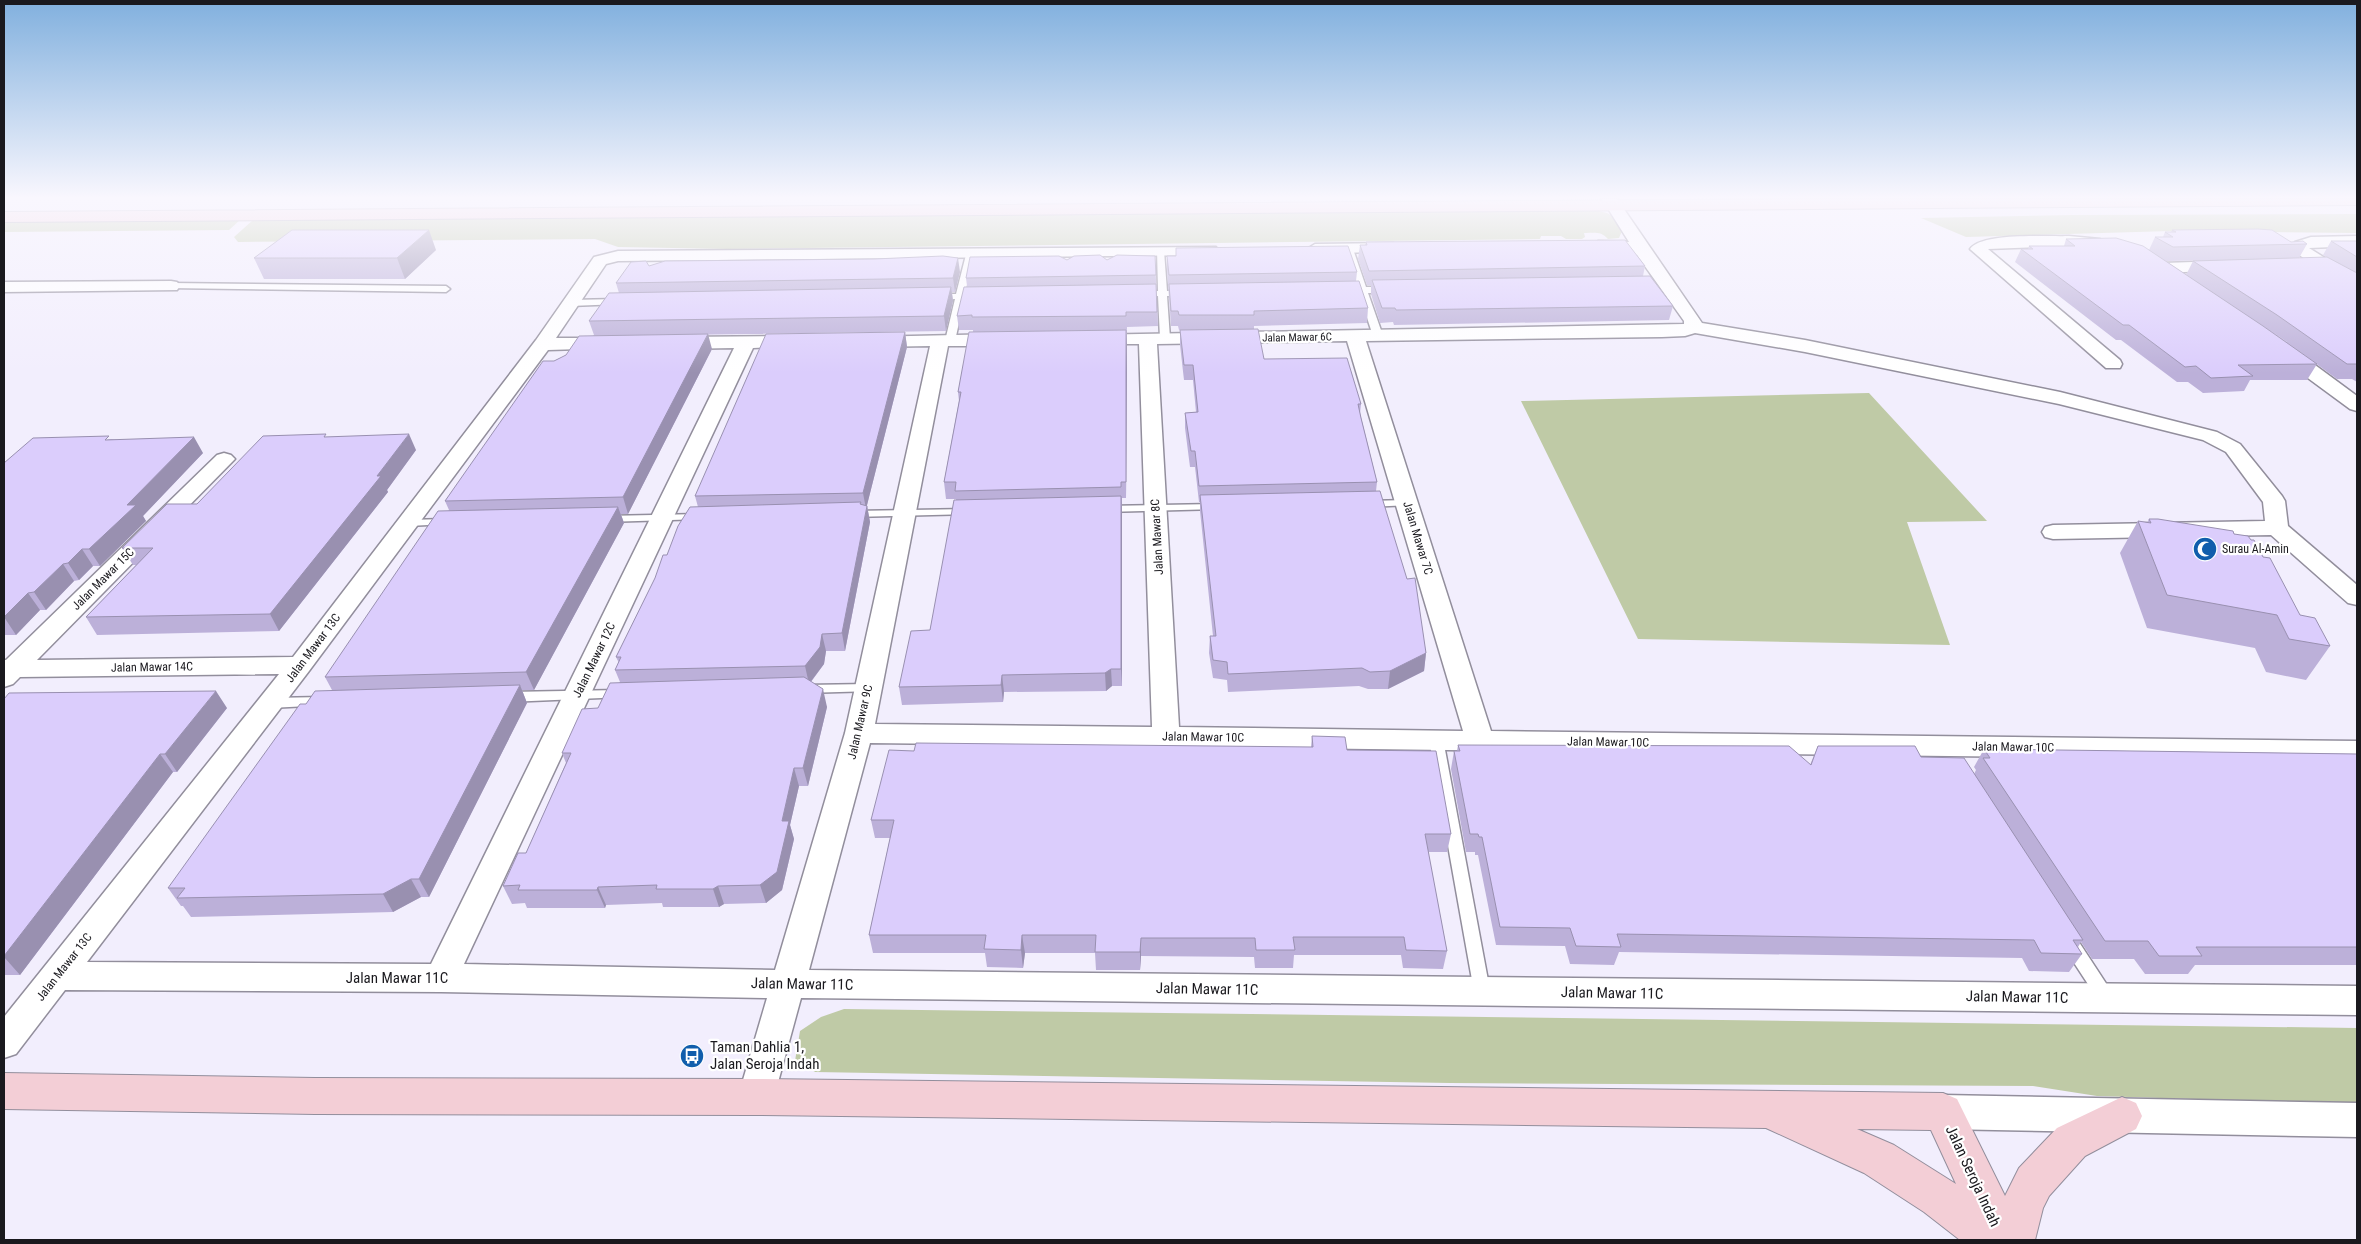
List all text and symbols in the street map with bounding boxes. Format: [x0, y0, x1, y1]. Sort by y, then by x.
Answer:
street label: Jalan Mawar 6C [1262, 330, 1332, 345]
street label: Jalan Mawar 8C [1148, 498, 1166, 575]
street label: Jalan Mawar 7C [1400, 500, 1436, 577]
mosque icon: Surau Al-Amin [2192, 536, 2218, 562]
place label: Surau Al-Amin [2222, 542, 2289, 556]
street label: Jalan Mawar 15C [69, 545, 137, 613]
street label: Jalan Mawar 13C [283, 611, 343, 685]
street label: Jalan Mawar 12C [570, 620, 618, 700]
street label: Jalan Mawar 14C [111, 659, 193, 675]
street label: Jalan Mawar 9C [845, 683, 875, 761]
street label: Jalan Mawar 10C [1162, 729, 1244, 745]
street label: Jalan Mawar 10C [1567, 734, 1649, 750]
street label: Jalan Mawar 10C [1972, 739, 2054, 755]
street label: Jalan Mawar 13C [33, 930, 95, 1004]
street label: Jalan Mawar 11C [346, 969, 448, 987]
street label: Jalan Mawar 11C [751, 974, 853, 994]
street label: Jalan Mawar 11C [1156, 979, 1258, 999]
street label: Jalan Mawar 11C [1561, 983, 1663, 1003]
street label: Jalan Mawar 11C [1966, 987, 2068, 1007]
place label: Taman Dahlia 1, Jalan Seroja Indah [710, 1038, 819, 1073]
bus stop icon: Taman Dahlia 1, Jalan Seroja Indah [679, 1043, 705, 1069]
street label: Jalan Seroja Indah [1942, 1123, 2004, 1229]

